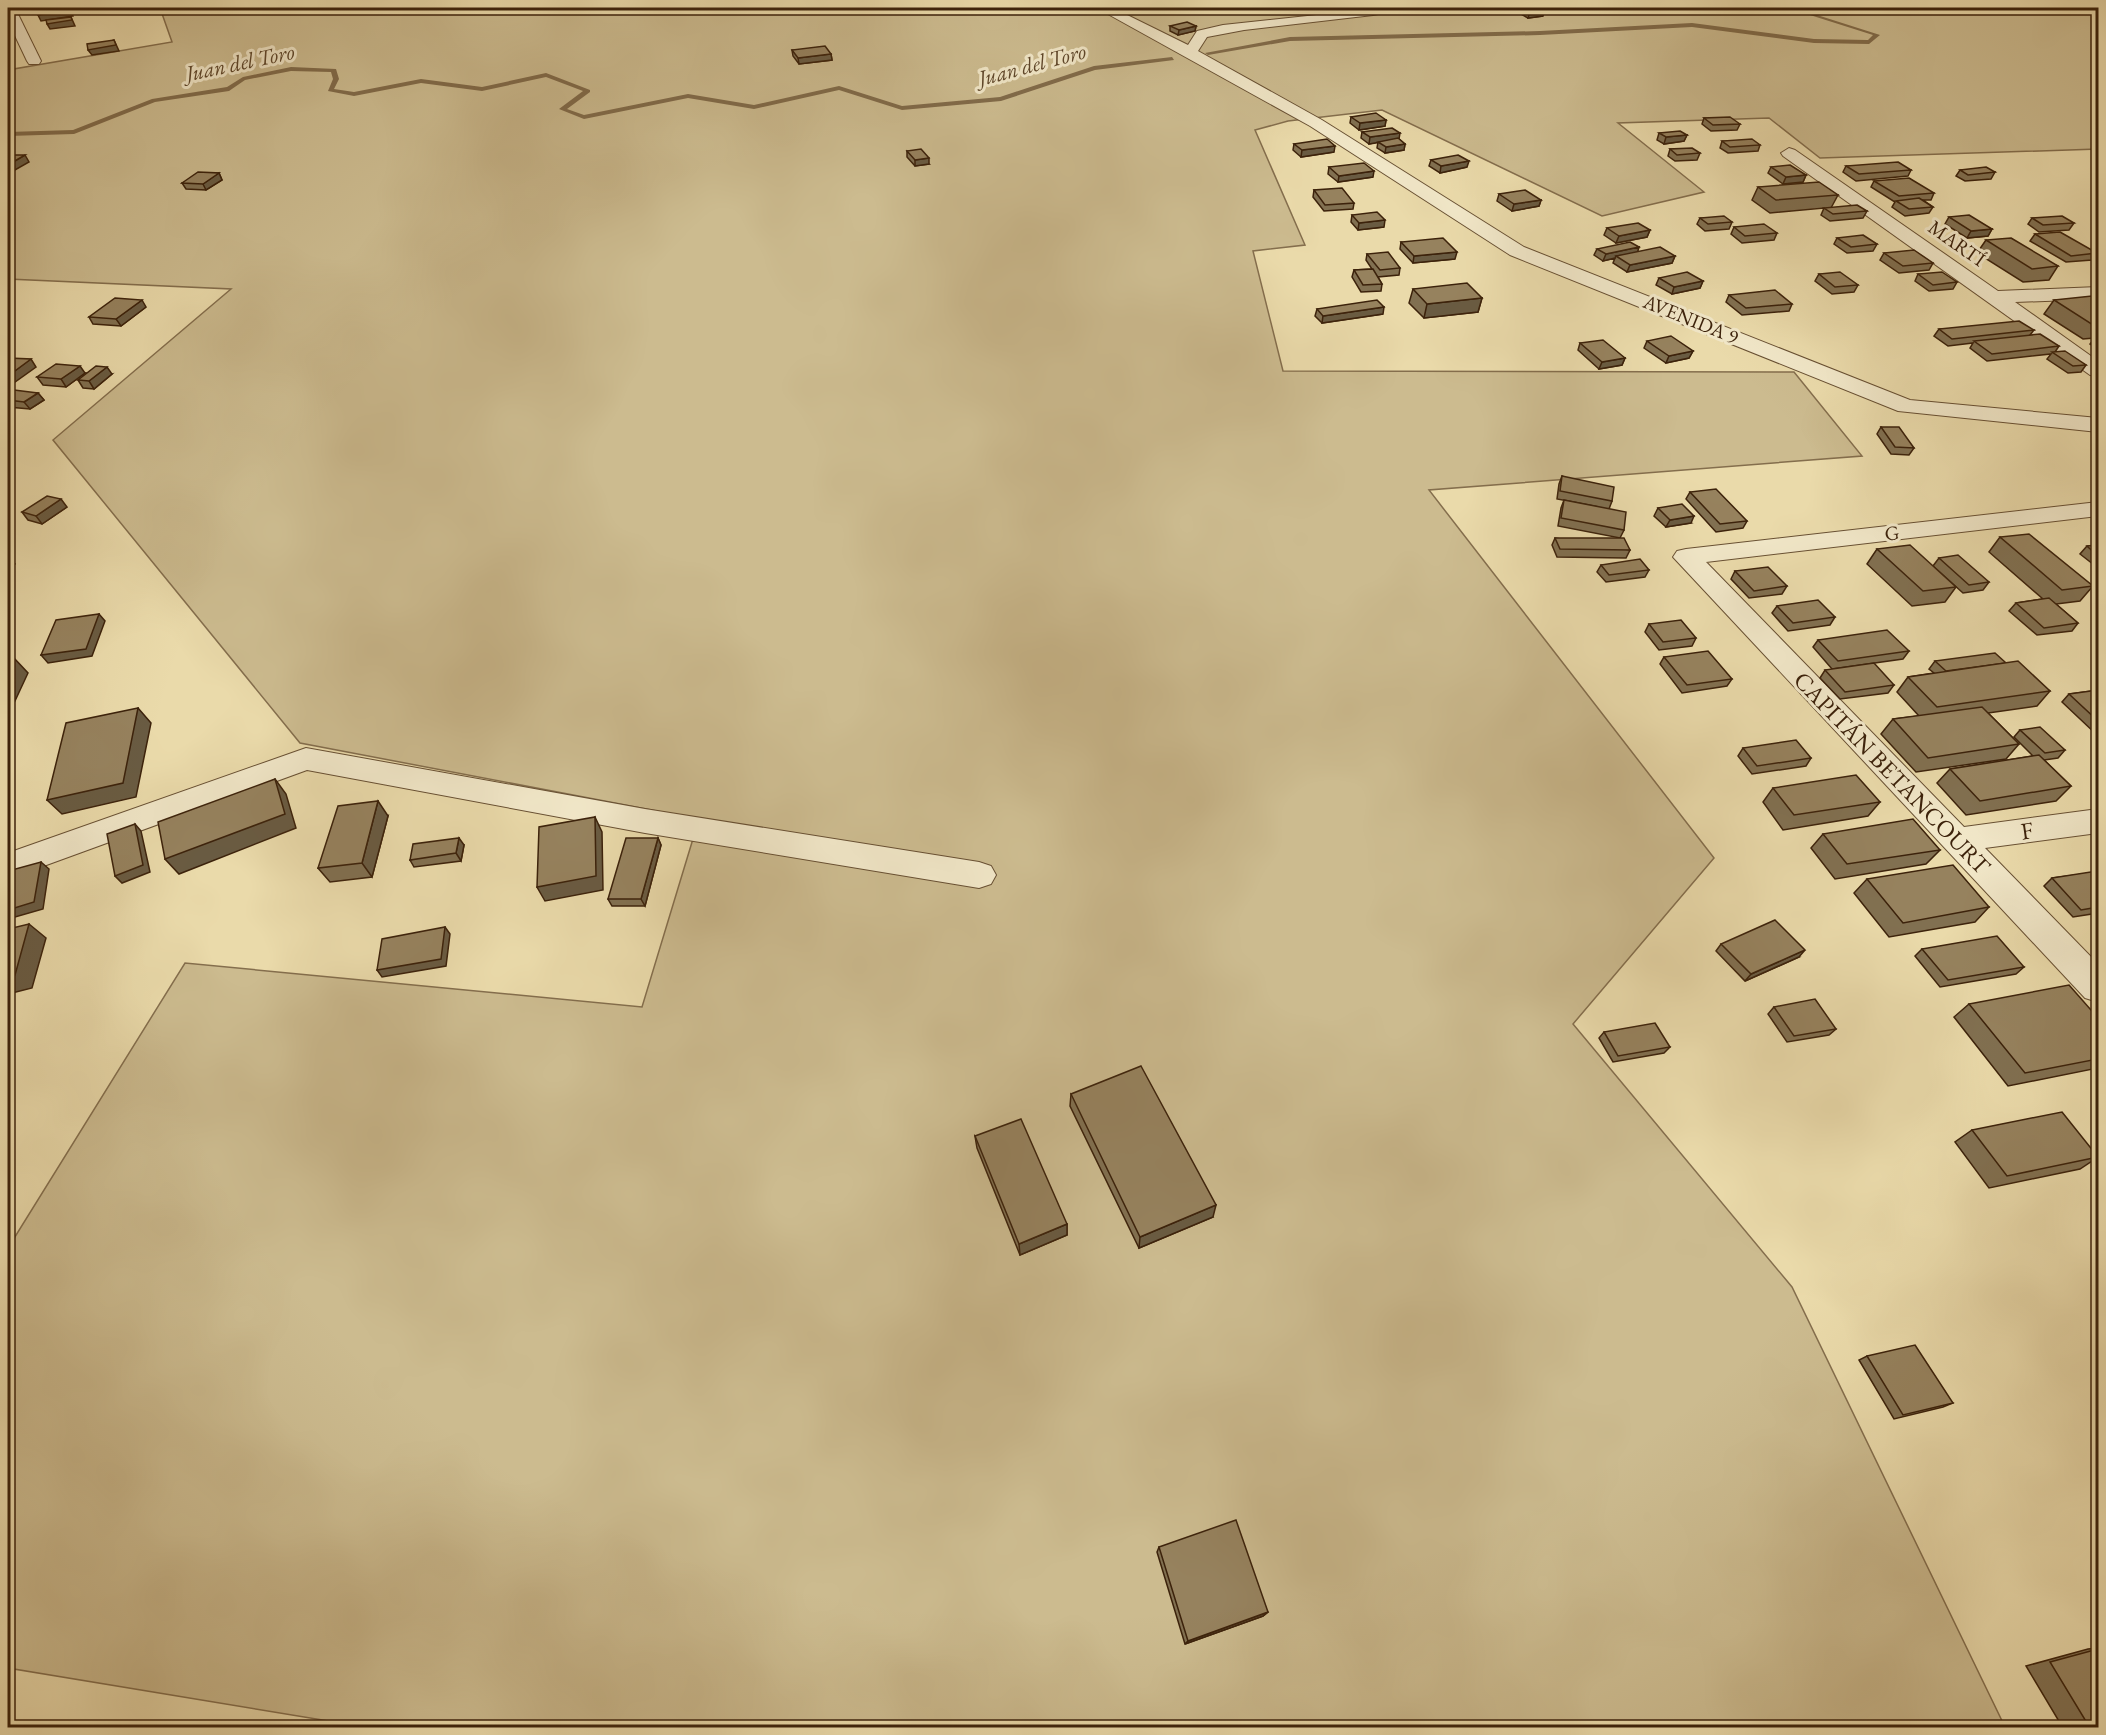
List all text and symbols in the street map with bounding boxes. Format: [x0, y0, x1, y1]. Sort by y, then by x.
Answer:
water label: Juan del Toro [970, 36, 1089, 94]
water label: Juan del Toro [178, 37, 297, 89]
street label: MARTÍ [1923, 214, 1991, 272]
street label: AVENIDA 9 [1639, 288, 1743, 350]
street label: G [1883, 519, 1901, 547]
street label: CAPITÁN BETANCOURT [1787, 665, 1998, 881]
street label: F [2019, 814, 2035, 847]

